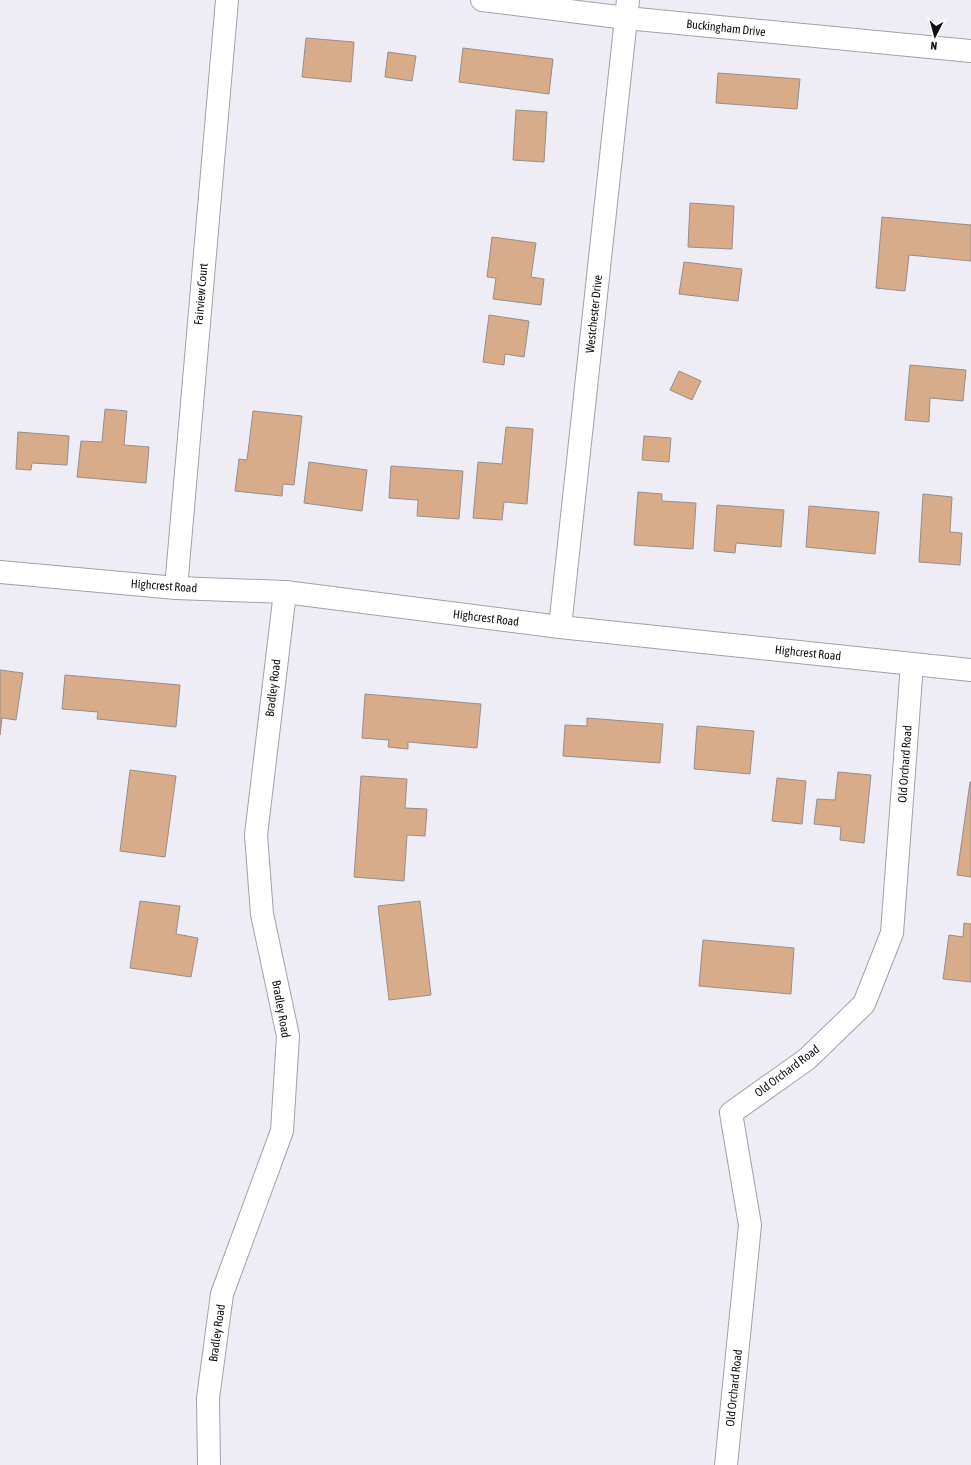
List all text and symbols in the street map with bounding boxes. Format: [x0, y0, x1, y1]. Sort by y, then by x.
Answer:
north arrow [915, 16, 955, 56]
street label: Buckingham Drive [686, 17, 766, 39]
text: N [930, 40, 938, 52]
street label: Fairview Court [191, 262, 211, 326]
street label: Westchester Drive [583, 274, 605, 354]
street label: Highcrest Road [130, 577, 198, 595]
street label: Highcrest Road [452, 607, 520, 629]
street label: Highcrest Road [774, 643, 842, 663]
street label: Bradley Road [263, 658, 283, 718]
street label: Old Orchard Road [895, 725, 915, 803]
street label: Bradley Road [269, 979, 293, 1039]
street label: Old Orchard Road [752, 1042, 822, 1100]
street label: Bradley Road [206, 1303, 228, 1363]
street label: Old Orchard Road [723, 1349, 745, 1427]

